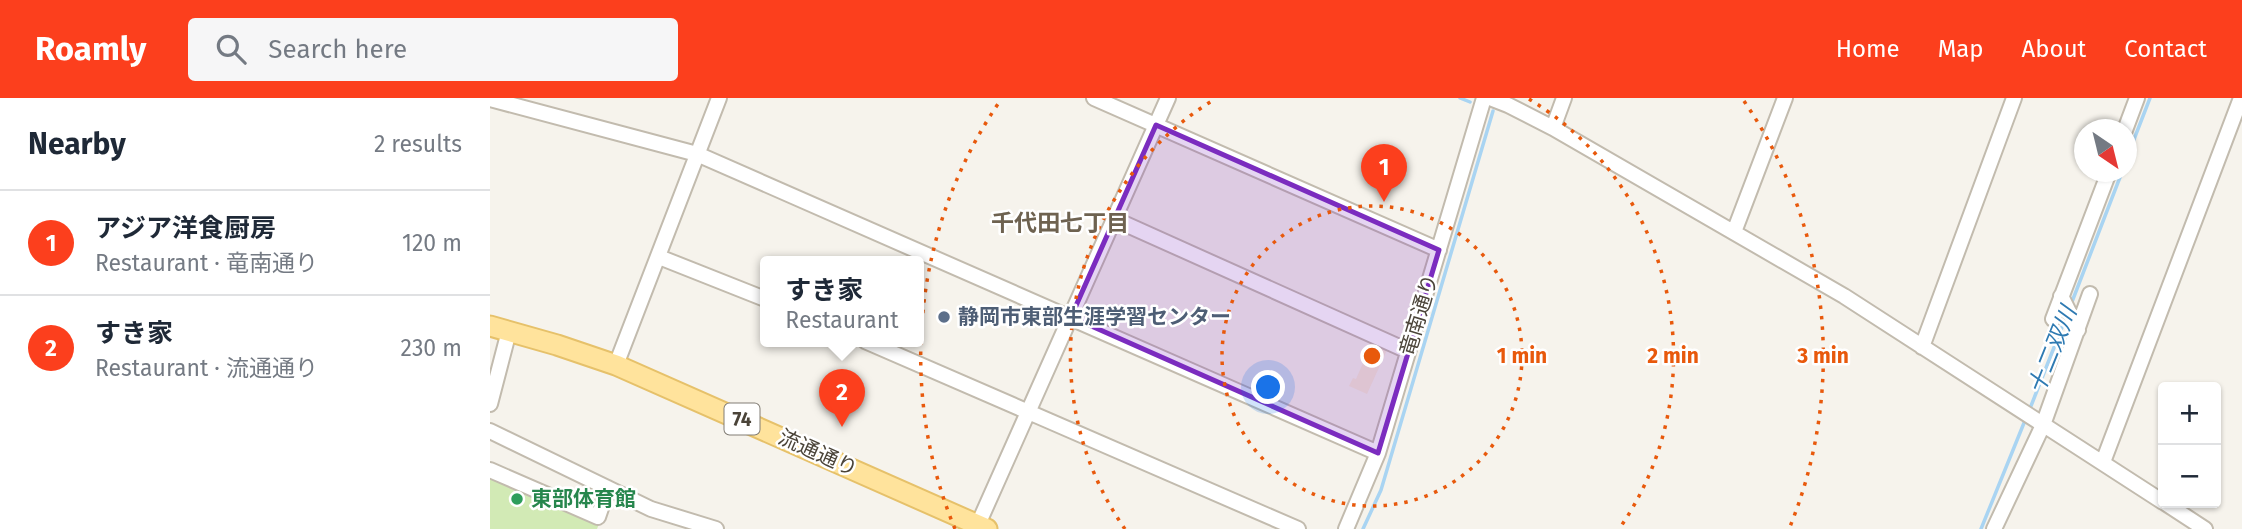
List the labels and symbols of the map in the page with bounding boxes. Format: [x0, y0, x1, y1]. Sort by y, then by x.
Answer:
north arrow [2074, 119, 2137, 182]
pin: 1 [1361, 144, 1407, 202]
district label: 千代田七丁目 [991, 209, 1129, 237]
street label: 竜南通り [1394, 271, 1444, 359]
water label: 十二双川 [2022, 299, 2083, 398]
place label: 静岡市東部生涯学習センター [958, 304, 1231, 330]
marker: 静岡市東部生涯学習センター [936, 309, 952, 325]
text: 1 min [1497, 343, 1547, 369]
text: 2 min [1647, 343, 1699, 369]
text: 3 min [1796, 343, 1849, 369]
centre of rings [1360, 344, 1384, 368]
pin: 2 [819, 369, 865, 427]
your location [1251, 370, 1285, 404]
road number: 74 [724, 404, 760, 434]
street label: 流通通り [774, 424, 862, 482]
place label: 東部体育館 [531, 486, 636, 512]
marker: 東部体育館 [509, 491, 525, 507]

